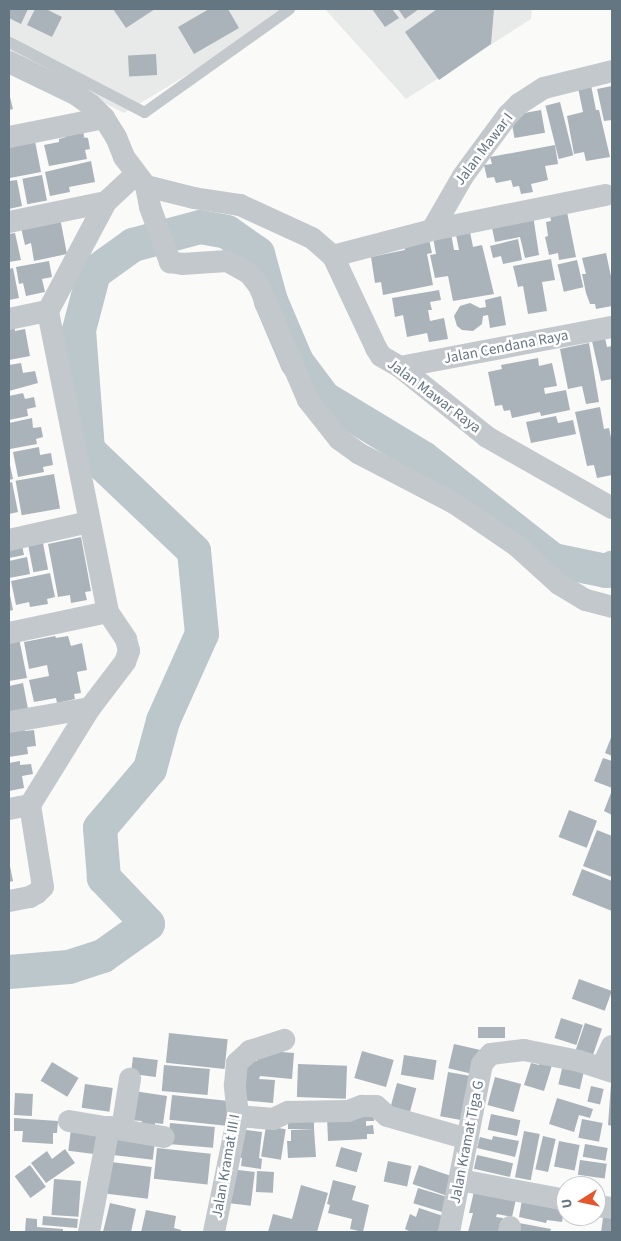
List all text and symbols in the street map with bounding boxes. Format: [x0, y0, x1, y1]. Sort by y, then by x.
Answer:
street label: Jalan Mawar I [451, 109, 517, 189]
street label: Jalan Cendana Raya [442, 326, 570, 368]
street label: Jalan Mawar Raya [384, 355, 484, 437]
street label: Jalan Kramat Tiga G [446, 1079, 488, 1205]
street label: Jalan Kramat III I [208, 1113, 244, 1219]
north arrow [556, 1176, 606, 1226]
text: U [557, 1197, 578, 1210]

